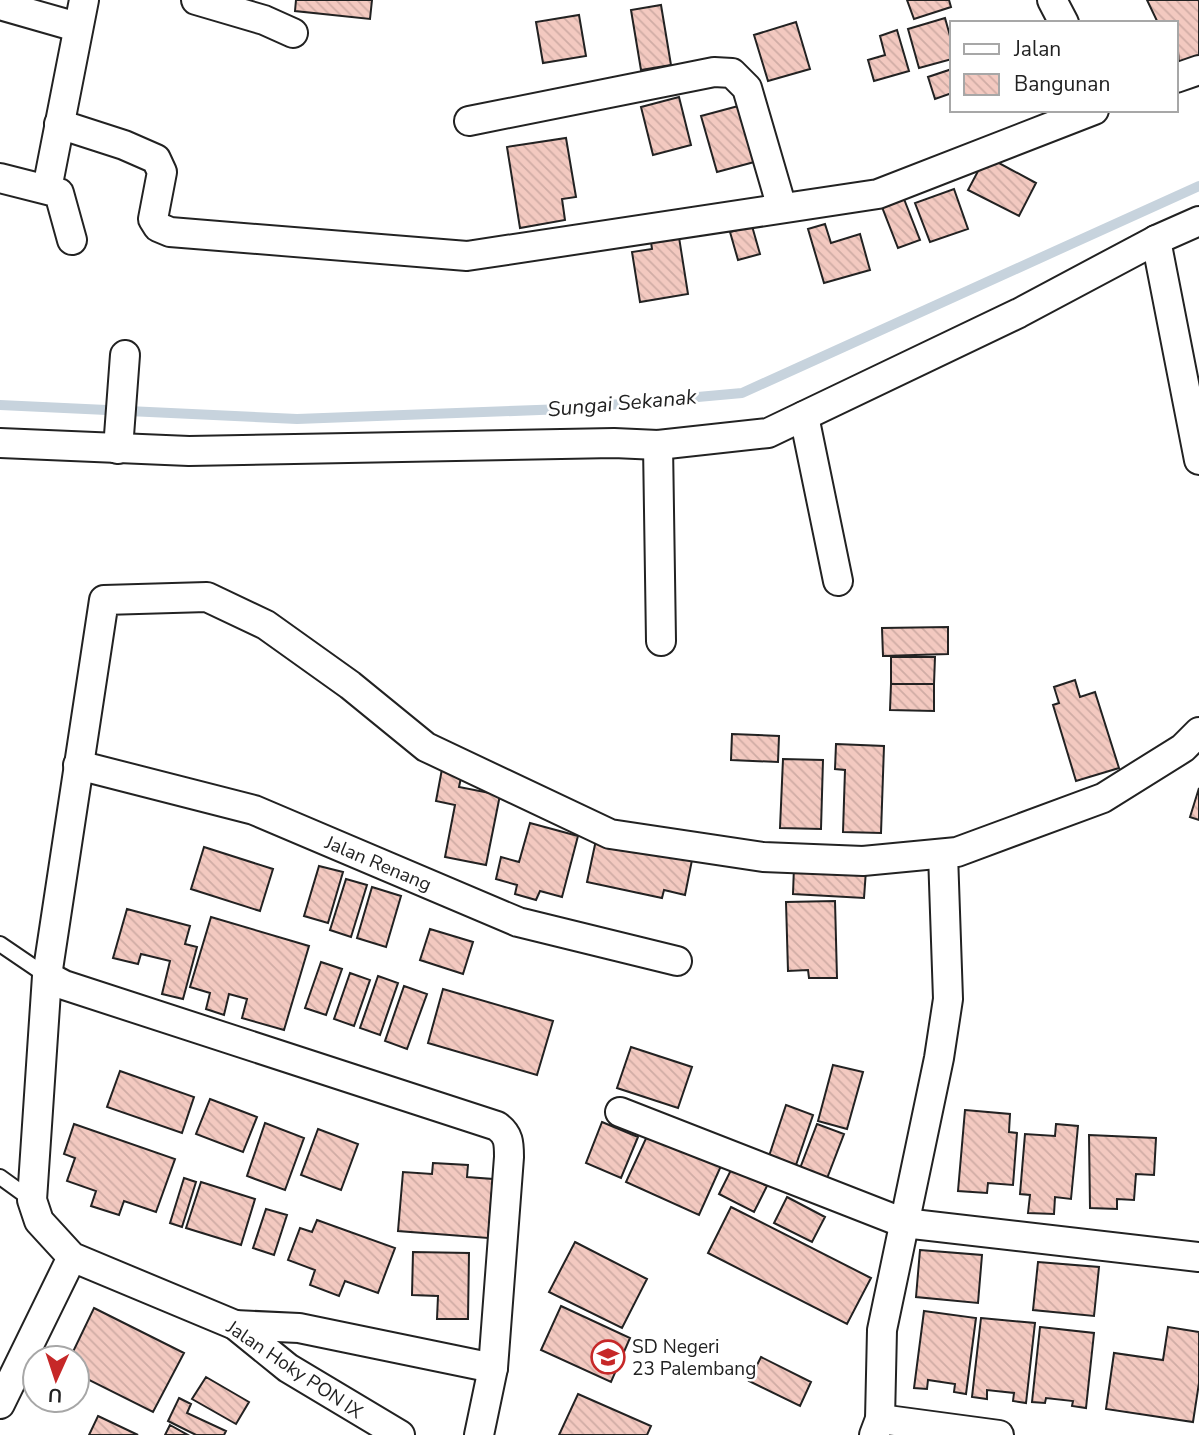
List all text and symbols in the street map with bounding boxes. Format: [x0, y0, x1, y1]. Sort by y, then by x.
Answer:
legend [950, 21, 1178, 112]
text: Jalan [1013, 35, 1061, 63]
text: Bangunan [1014, 70, 1110, 98]
water label: Sungai Sekanak [546, 382, 698, 423]
street label: Jalan Renang [320, 829, 435, 898]
street label: Jalan Hoky PON IX [220, 1314, 368, 1425]
place label: SD Negeri 23 Palembang [632, 1334, 756, 1382]
school or university icon: SD Negeri 23 Palembang [589, 1338, 627, 1376]
north arrow [21, 1344, 91, 1414]
text: U [47, 1382, 63, 1408]

